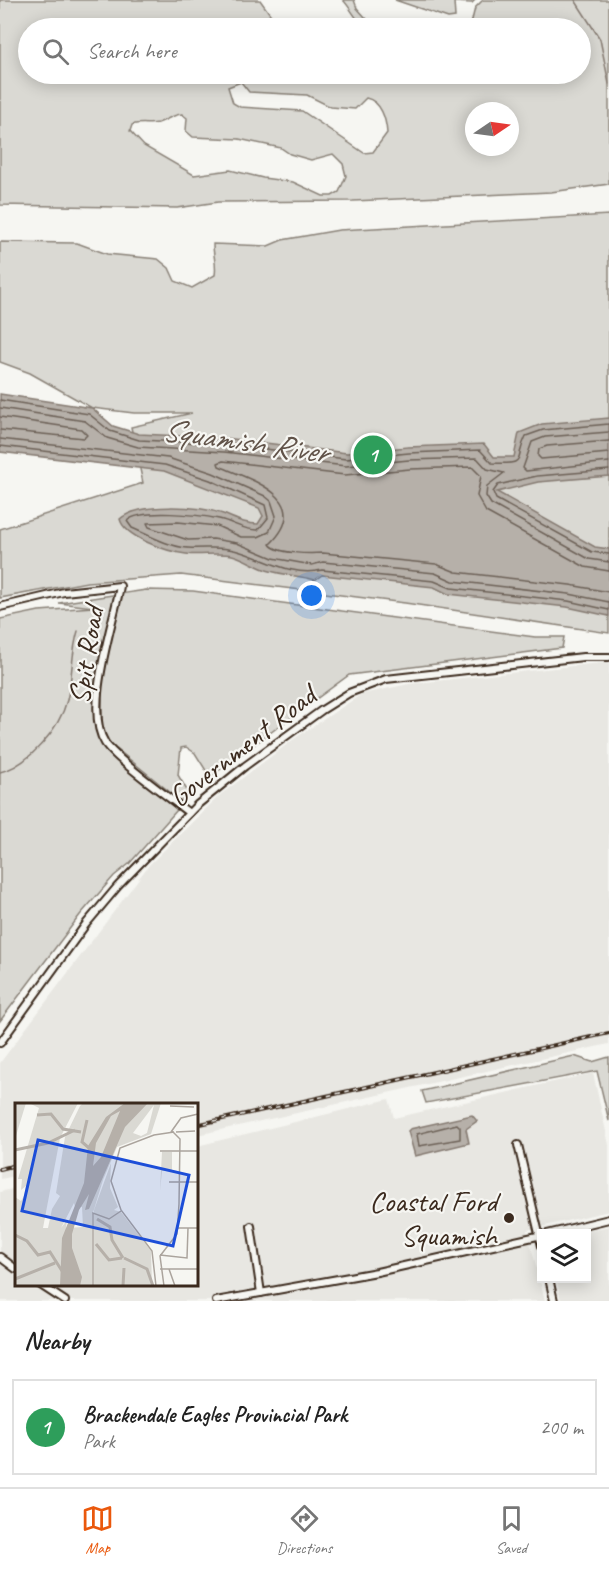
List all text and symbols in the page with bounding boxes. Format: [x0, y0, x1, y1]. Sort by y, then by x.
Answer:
search box [18, 18, 591, 84]
icon: search [39, 35, 72, 68]
text: Search here [87, 37, 177, 65]
north arrow [465, 102, 519, 156]
water label: Squamish River [160, 409, 336, 474]
pin: 1 [354, 432, 392, 478]
your location [297, 581, 326, 610]
street label: Spit Road [60, 599, 113, 707]
street label: Government Road [161, 674, 327, 815]
inset map [15, 1103, 198, 1286]
place label: Coastal Ford Squamish [369, 1182, 501, 1254]
marker: Coastal Ford Squamish [502, 1211, 516, 1225]
map controls [537, 1229, 591, 1283]
button: layers [537, 1229, 591, 1283]
text: Nearby [24, 1324, 89, 1357]
text: Brackendale Eagles Provincial Park [83, 1401, 347, 1429]
text: 1 [41, 1415, 50, 1440]
text: 200 m [540, 1415, 583, 1440]
text: Park [83, 1429, 115, 1454]
tab: Map [81, 1502, 114, 1558]
tab: Directions [277, 1502, 332, 1558]
tab: Saved [495, 1502, 528, 1558]

